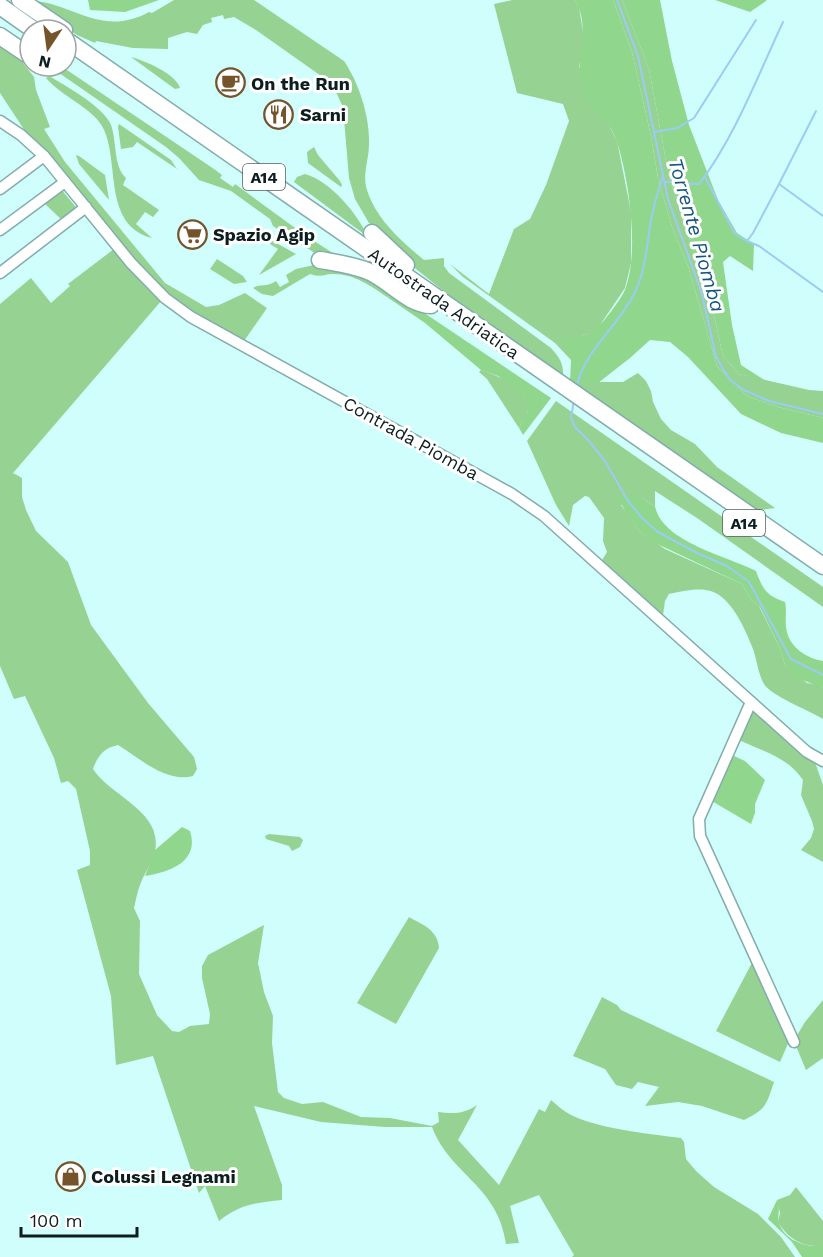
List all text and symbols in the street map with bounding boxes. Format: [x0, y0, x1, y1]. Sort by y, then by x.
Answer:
north arrow [18, 18, 78, 78]
text: N [37, 52, 53, 73]
cafe icon: On the Run [214, 67, 246, 99]
place label: On the Run [251, 73, 350, 94]
restaurant icon: Sarni [263, 98, 295, 130]
place label: Sarni [300, 104, 346, 125]
water label: Torrente Piomba [664, 155, 730, 315]
road number: A14 [243, 164, 285, 190]
supermarket icon: Spazio Agip [176, 218, 208, 250]
place label: Spazio Agip [213, 224, 315, 245]
street label: Autostrada Adriatica [364, 243, 524, 363]
street label: Contrada Piomba [340, 392, 482, 484]
road number: A14 [723, 510, 765, 536]
shop icon: Colussi Legnami [54, 1160, 86, 1192]
place label: Colussi Legnami [91, 1166, 236, 1187]
scale bar [21, 1200, 136, 1238]
text: 100 m [30, 1210, 83, 1231]

